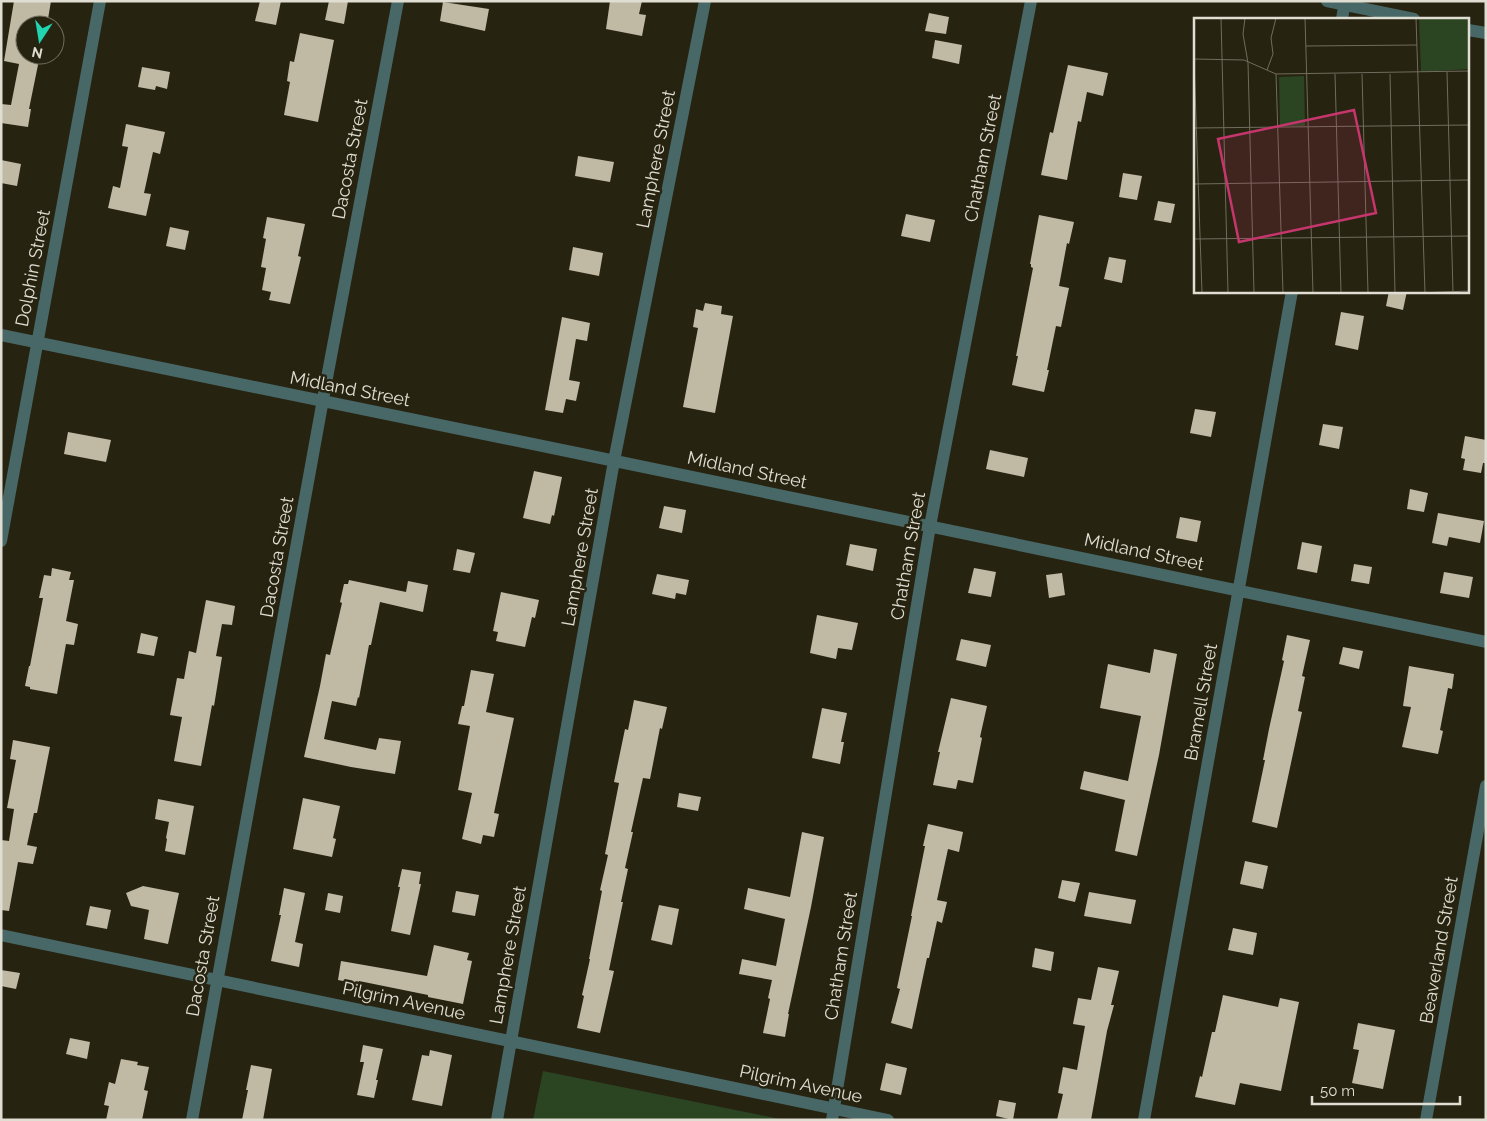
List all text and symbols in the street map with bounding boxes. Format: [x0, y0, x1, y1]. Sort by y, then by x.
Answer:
north arrow [15, 15, 65, 65]
inset map [1194, 18, 1470, 292]
text: N [30, 44, 44, 62]
street label: Lamphere Street [632, 88, 679, 230]
street label: Chatham Street [960, 92, 1005, 224]
street label: Dacosta Street [328, 97, 371, 221]
street label: Dolphin Street [11, 207, 54, 328]
street label: Midland Street [288, 367, 412, 410]
street label: Midland Street [685, 447, 809, 492]
street label: Lamphere Street [557, 486, 602, 628]
street label: Chatham Street [886, 490, 929, 622]
street label: Dacosta Street [256, 495, 297, 619]
street label: Midland Street [1082, 529, 1206, 574]
street label: Bramell Street [1180, 642, 1221, 762]
street label: Beaverland Street [1415, 875, 1462, 1025]
street label: Lamphere Street [485, 884, 530, 1026]
street label: Chatham Street [820, 890, 861, 1022]
street label: Dacosta Street [182, 894, 223, 1018]
street label: Pilgrim Avenue [341, 977, 468, 1024]
street label: Pilgrim Avenue [738, 1060, 865, 1107]
scale bar [1312, 1074, 1460, 1106]
text: 50 m [1320, 1082, 1355, 1100]

